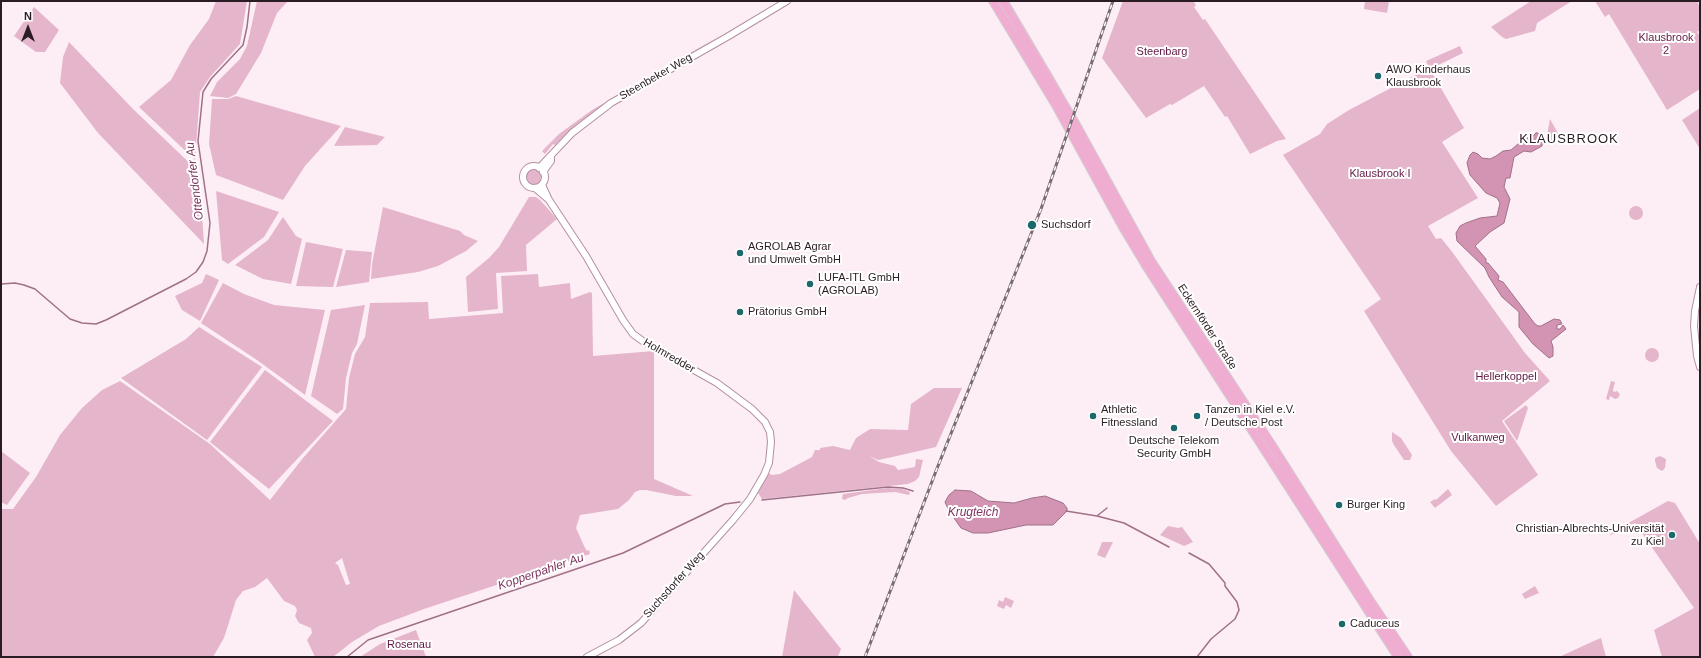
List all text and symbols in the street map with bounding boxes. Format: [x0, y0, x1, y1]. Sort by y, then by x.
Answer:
north arrow [8, 8, 48, 48]
text: N [24, 10, 32, 22]
park label: Klausbrook 2 [1638, 31, 1694, 57]
park label: Steenbarg [1137, 45, 1187, 59]
street label: Steenbeker Weg [617, 51, 695, 103]
place label: AWO Kinderhaus Klausbrook [1386, 63, 1471, 89]
marker: AWO Kinderhaus Klausbrook [1373, 71, 1383, 81]
district label: KLAUSBROOK [1519, 131, 1619, 147]
water label: Ottendorfer Au [183, 141, 207, 221]
park label: Klausbrook I [1349, 167, 1411, 181]
place label: Suchsdorf [1041, 218, 1091, 232]
marker: Suchsdorf [1026, 219, 1038, 231]
place label: AGROLAB Agrar und Umwelt GmbH [748, 240, 841, 266]
marker: AGROLAB Agrar und Umwelt GmbH [735, 248, 745, 258]
place label: LUFA-ITL GmbH (AGROLAB) [818, 271, 900, 297]
marker: LUFA-ITL GmbH (AGROLAB) [805, 279, 815, 289]
street label: Eckernförder Straße [1174, 282, 1240, 372]
place label: Prätorius GmbH [748, 305, 827, 319]
marker: Prätorius GmbH [735, 307, 745, 317]
street label: Holmredder [641, 336, 697, 376]
park label: Hellerkoppel [1475, 370, 1537, 384]
place label: Athletic Fitnessland [1101, 403, 1157, 429]
place label: Tanzen in Kiel e.V. / Deutsche Post [1205, 403, 1295, 429]
marker: Athletic Fitnessland [1088, 411, 1098, 421]
marker: Tanzen in Kiel e.V. / Deutsche Post [1192, 411, 1202, 421]
marker: Deutsche Telekom Security GmbH [1169, 423, 1179, 433]
park label: Vulkanweg [1451, 431, 1505, 445]
place label: Deutsche Telekom Security GmbH [1129, 434, 1219, 460]
place label: Burger King [1347, 498, 1405, 512]
marker: Burger King [1334, 500, 1344, 510]
water label: Krugteich [948, 506, 998, 520]
place label: Christian-Albrechts-Universität zu Kiel [1515, 522, 1664, 548]
marker: Christian-Albrechts-Universität zu Kiel [1667, 530, 1677, 540]
street label: Suchsdorfer Weg [641, 549, 707, 621]
water label: Kopperpahler Au [496, 551, 586, 593]
place label: Caduceus [1350, 617, 1400, 631]
marker: Caduceus [1337, 619, 1347, 629]
park label: Rosenau [387, 638, 431, 652]

